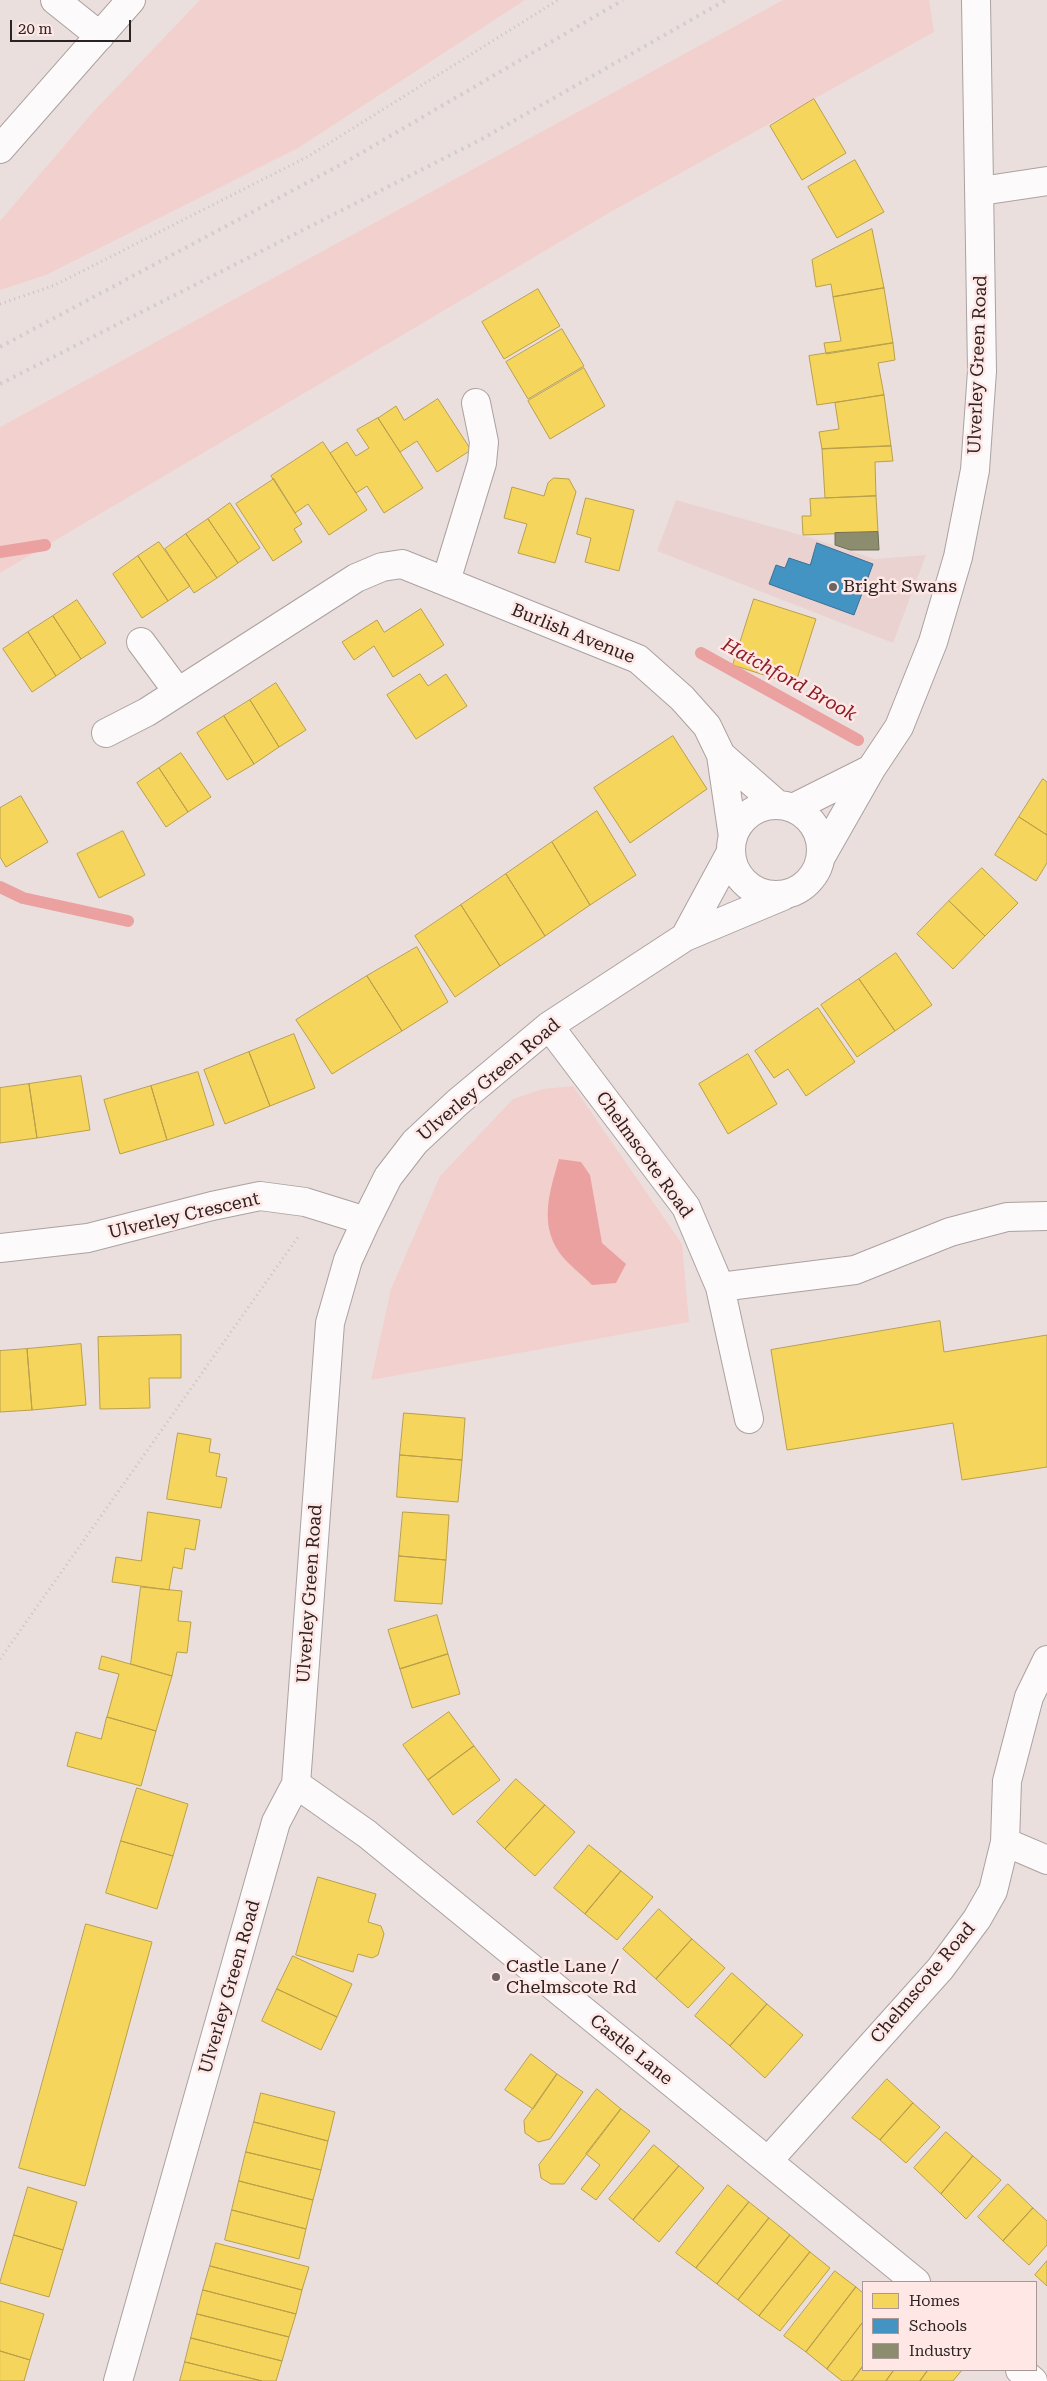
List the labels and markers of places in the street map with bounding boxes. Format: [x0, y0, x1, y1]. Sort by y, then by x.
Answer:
place label: Bright Swans [843, 576, 957, 598]
marker: Bright Swans [827, 581, 839, 593]
place label: Castle Lane / Chelmscote Rd [506, 1956, 637, 1998]
marker: Castle Lane / Chelmscote Rd [490, 1971, 502, 1983]

